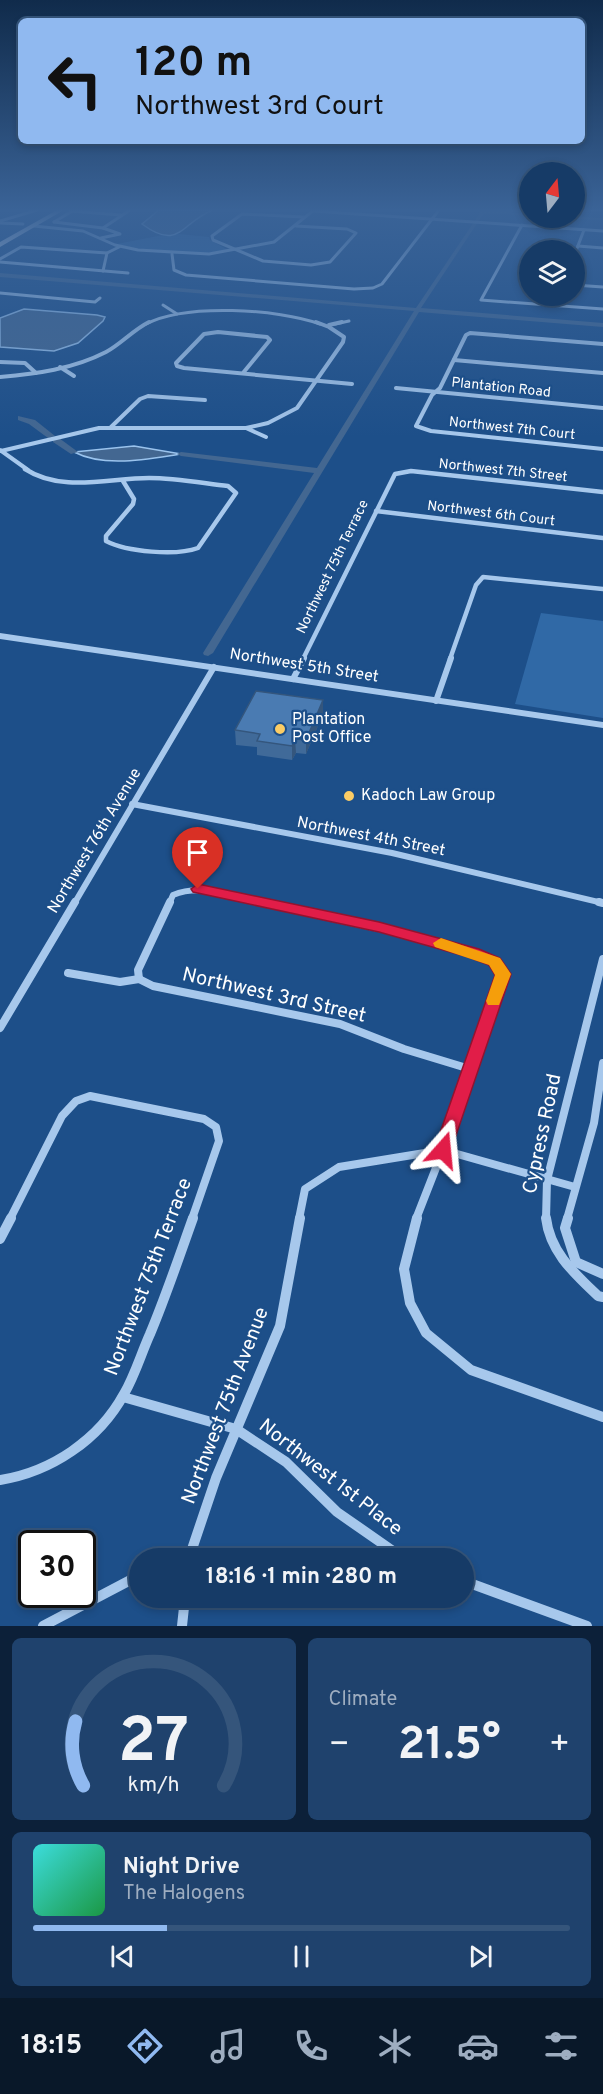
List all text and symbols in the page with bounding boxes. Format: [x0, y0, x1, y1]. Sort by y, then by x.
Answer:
text: 120 m [135, 38, 252, 91]
icon: left [36, 42, 114, 120]
text: Northwest 3rd Court [135, 90, 384, 124]
north arrow [519, 162, 585, 228]
map controls [519, 162, 585, 306]
button: layers [519, 240, 585, 306]
street label: Plantation Road [450, 374, 552, 402]
street label: Northwest 7th Court [448, 414, 576, 444]
street label: Northwest 7th Street [438, 456, 568, 486]
street label: Northwest 75th Terrace [293, 497, 373, 637]
street label: Northwest 6th Court [426, 498, 556, 530]
street label: Northwest 5th Street [228, 644, 380, 688]
place label: Plantation Post Office [292, 710, 371, 748]
marker: Plantation Post Office [273, 722, 287, 736]
street label: Northwest 76th Avenue [44, 765, 146, 917]
place label: Kadoch Law Group [361, 786, 495, 806]
marker: Kadoch Law Group [342, 789, 356, 803]
street label: Northwest 4th Street [295, 813, 447, 861]
pin [172, 827, 223, 889]
icon: arrive [181, 836, 214, 869]
street label: Northwest 3rd Street [179, 962, 369, 1030]
street label: Cypress Road [518, 1071, 568, 1197]
position arrow [411, 1118, 475, 1182]
street label: Northwest 75th Terrace [99, 1174, 199, 1380]
street label: Northwest 75th Avenue [176, 1304, 276, 1508]
street label: Northwest 1st Place [253, 1414, 407, 1542]
speed limit sign: 30 [18, 1530, 96, 1608]
text: 18:16 · 1 min · 280 m [206, 1564, 397, 1591]
text: Climate [329, 1687, 397, 1713]
text: 27 [118, 1705, 189, 1784]
text: 21.5° [398, 1718, 501, 1775]
text: − [329, 1725, 350, 1767]
text: + [549, 1725, 570, 1767]
text: km/h [128, 1772, 180, 1799]
text: Night Drive [123, 1854, 240, 1881]
text: The Halogens [123, 1881, 245, 1907]
icon: previous [106, 1940, 139, 1973]
icon: pause [285, 1940, 318, 1973]
icon: next [464, 1940, 497, 1973]
icon: directions [124, 2025, 166, 2067]
icon: music [207, 2025, 249, 2067]
icon: phone [290, 2025, 332, 2067]
icon: climate [374, 2025, 416, 2067]
icon: car [457, 2025, 499, 2067]
icon: filters [540, 2025, 582, 2067]
text: 18:15 [21, 2029, 82, 2063]

